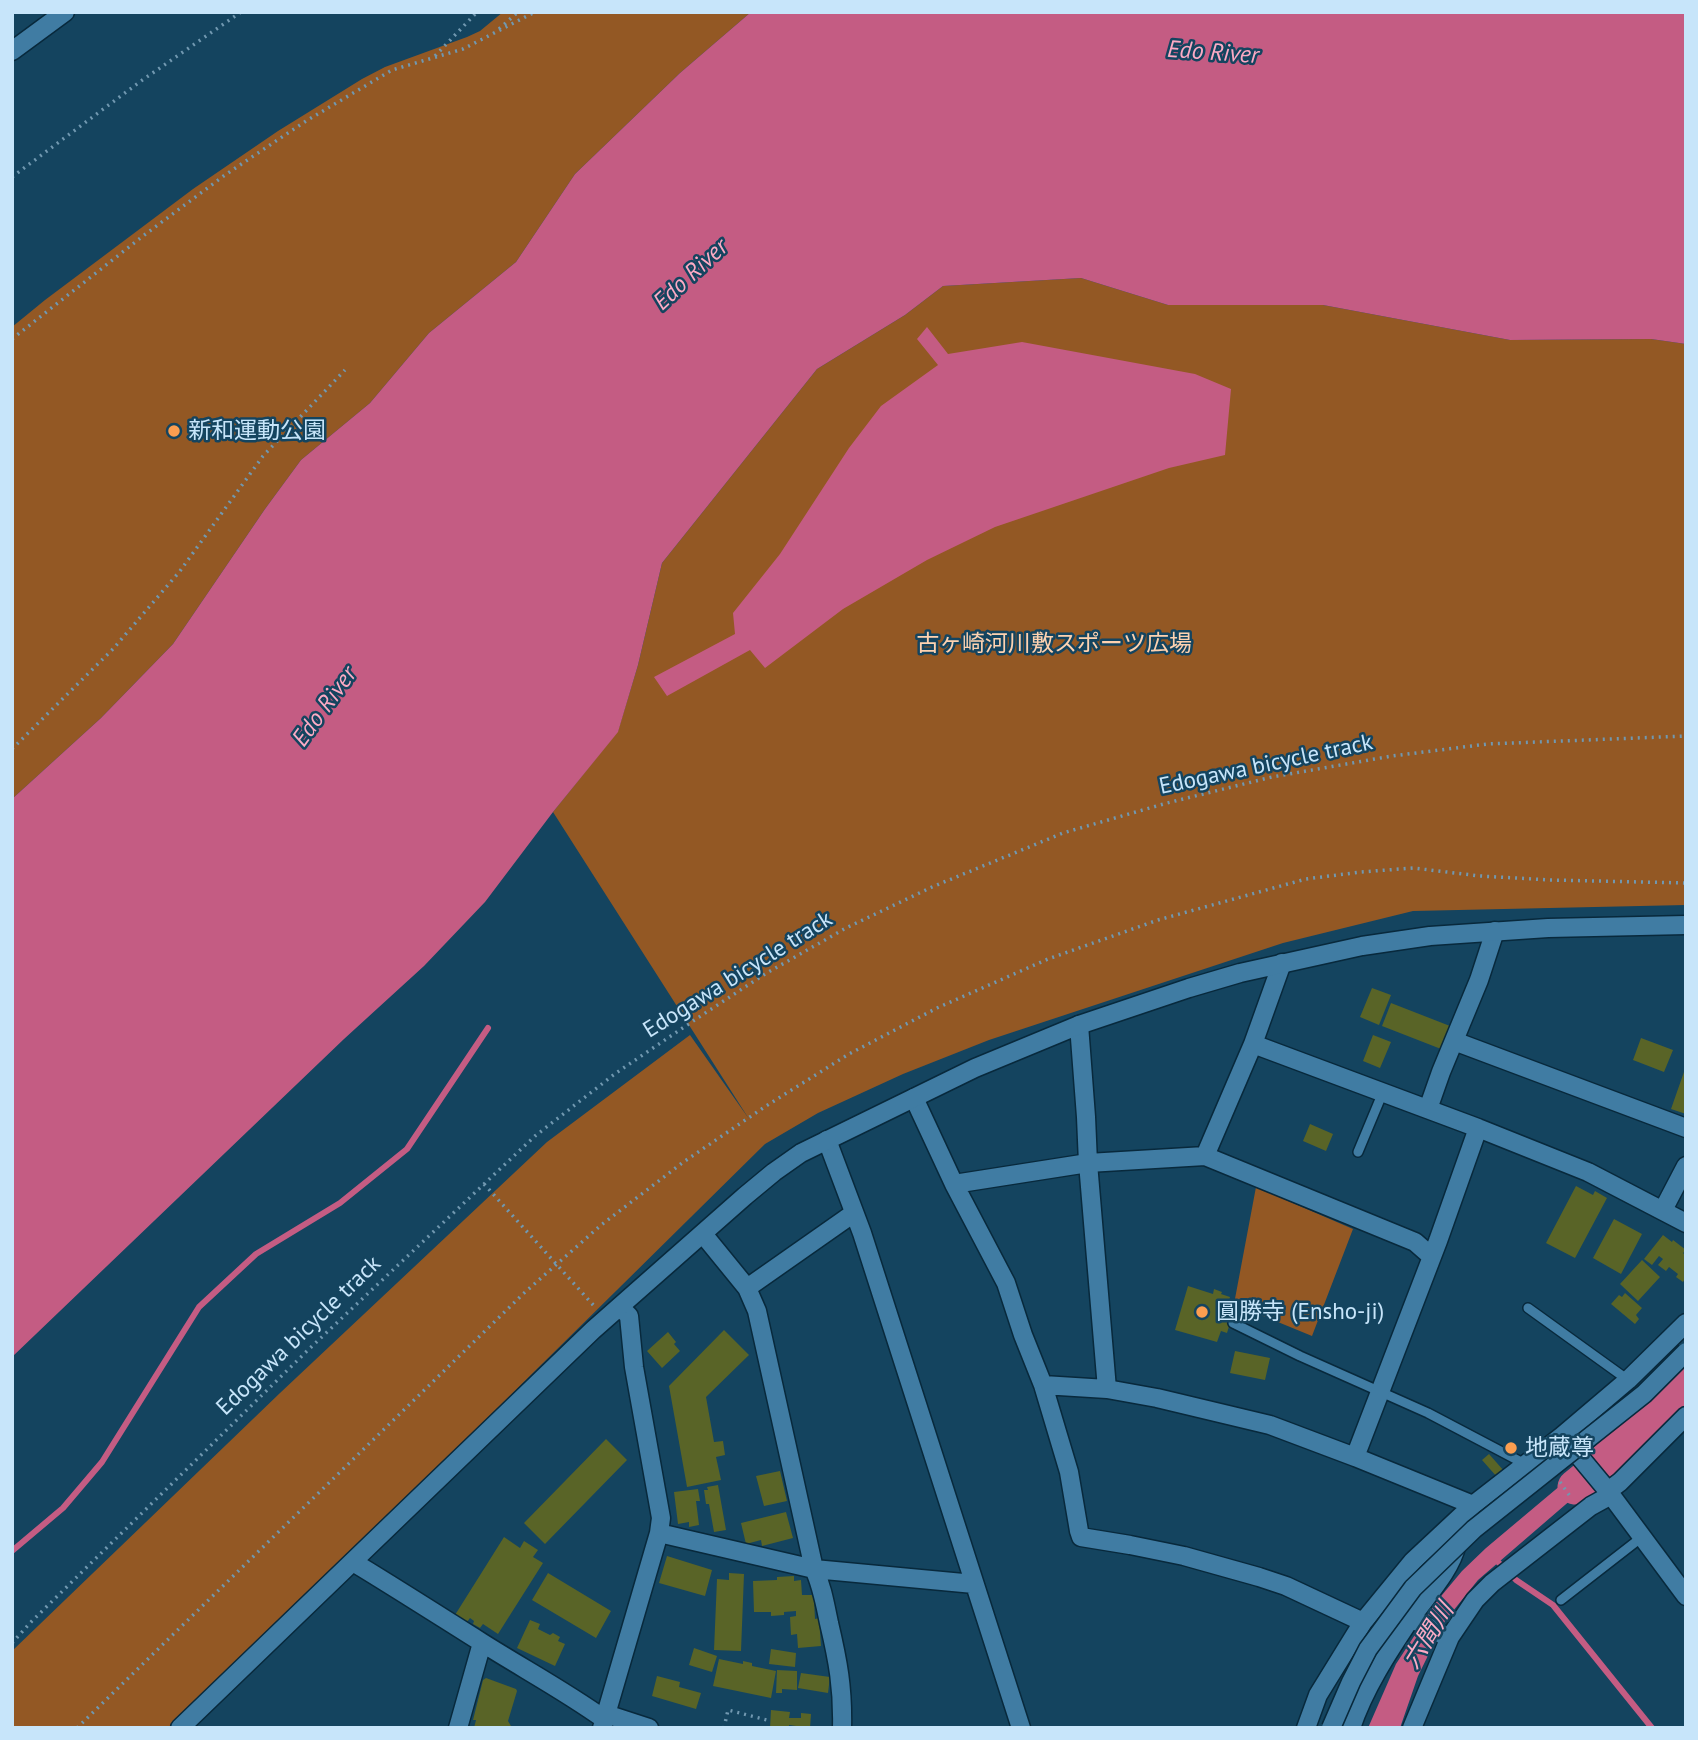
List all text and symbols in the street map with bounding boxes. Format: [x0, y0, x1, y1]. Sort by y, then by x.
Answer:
water label: Edo River [1166, 35, 1260, 71]
water label: Edo River [648, 233, 734, 317]
place label: 新和運動公園 [188, 417, 326, 445]
marker: 新和運動公園 [166, 423, 182, 439]
park label: 古ヶ崎河川敷スポーツ広場 [916, 630, 1192, 658]
water label: Edo River [286, 662, 364, 752]
street label: Edogawa bicycle track [1157, 729, 1375, 801]
street label: Edogawa bicycle track [638, 906, 838, 1044]
street label: Edogawa bicycle track [211, 1250, 387, 1422]
place label: 圓勝寺 (Ensho-ji) [1216, 1298, 1384, 1326]
marker: 圓勝寺 (Ensho-ji) [1194, 1304, 1210, 1320]
place label: 地蔵尊 [1525, 1434, 1594, 1462]
marker: 地蔵尊 [1503, 1440, 1519, 1456]
water label: 六間川 [1398, 1598, 1460, 1674]

